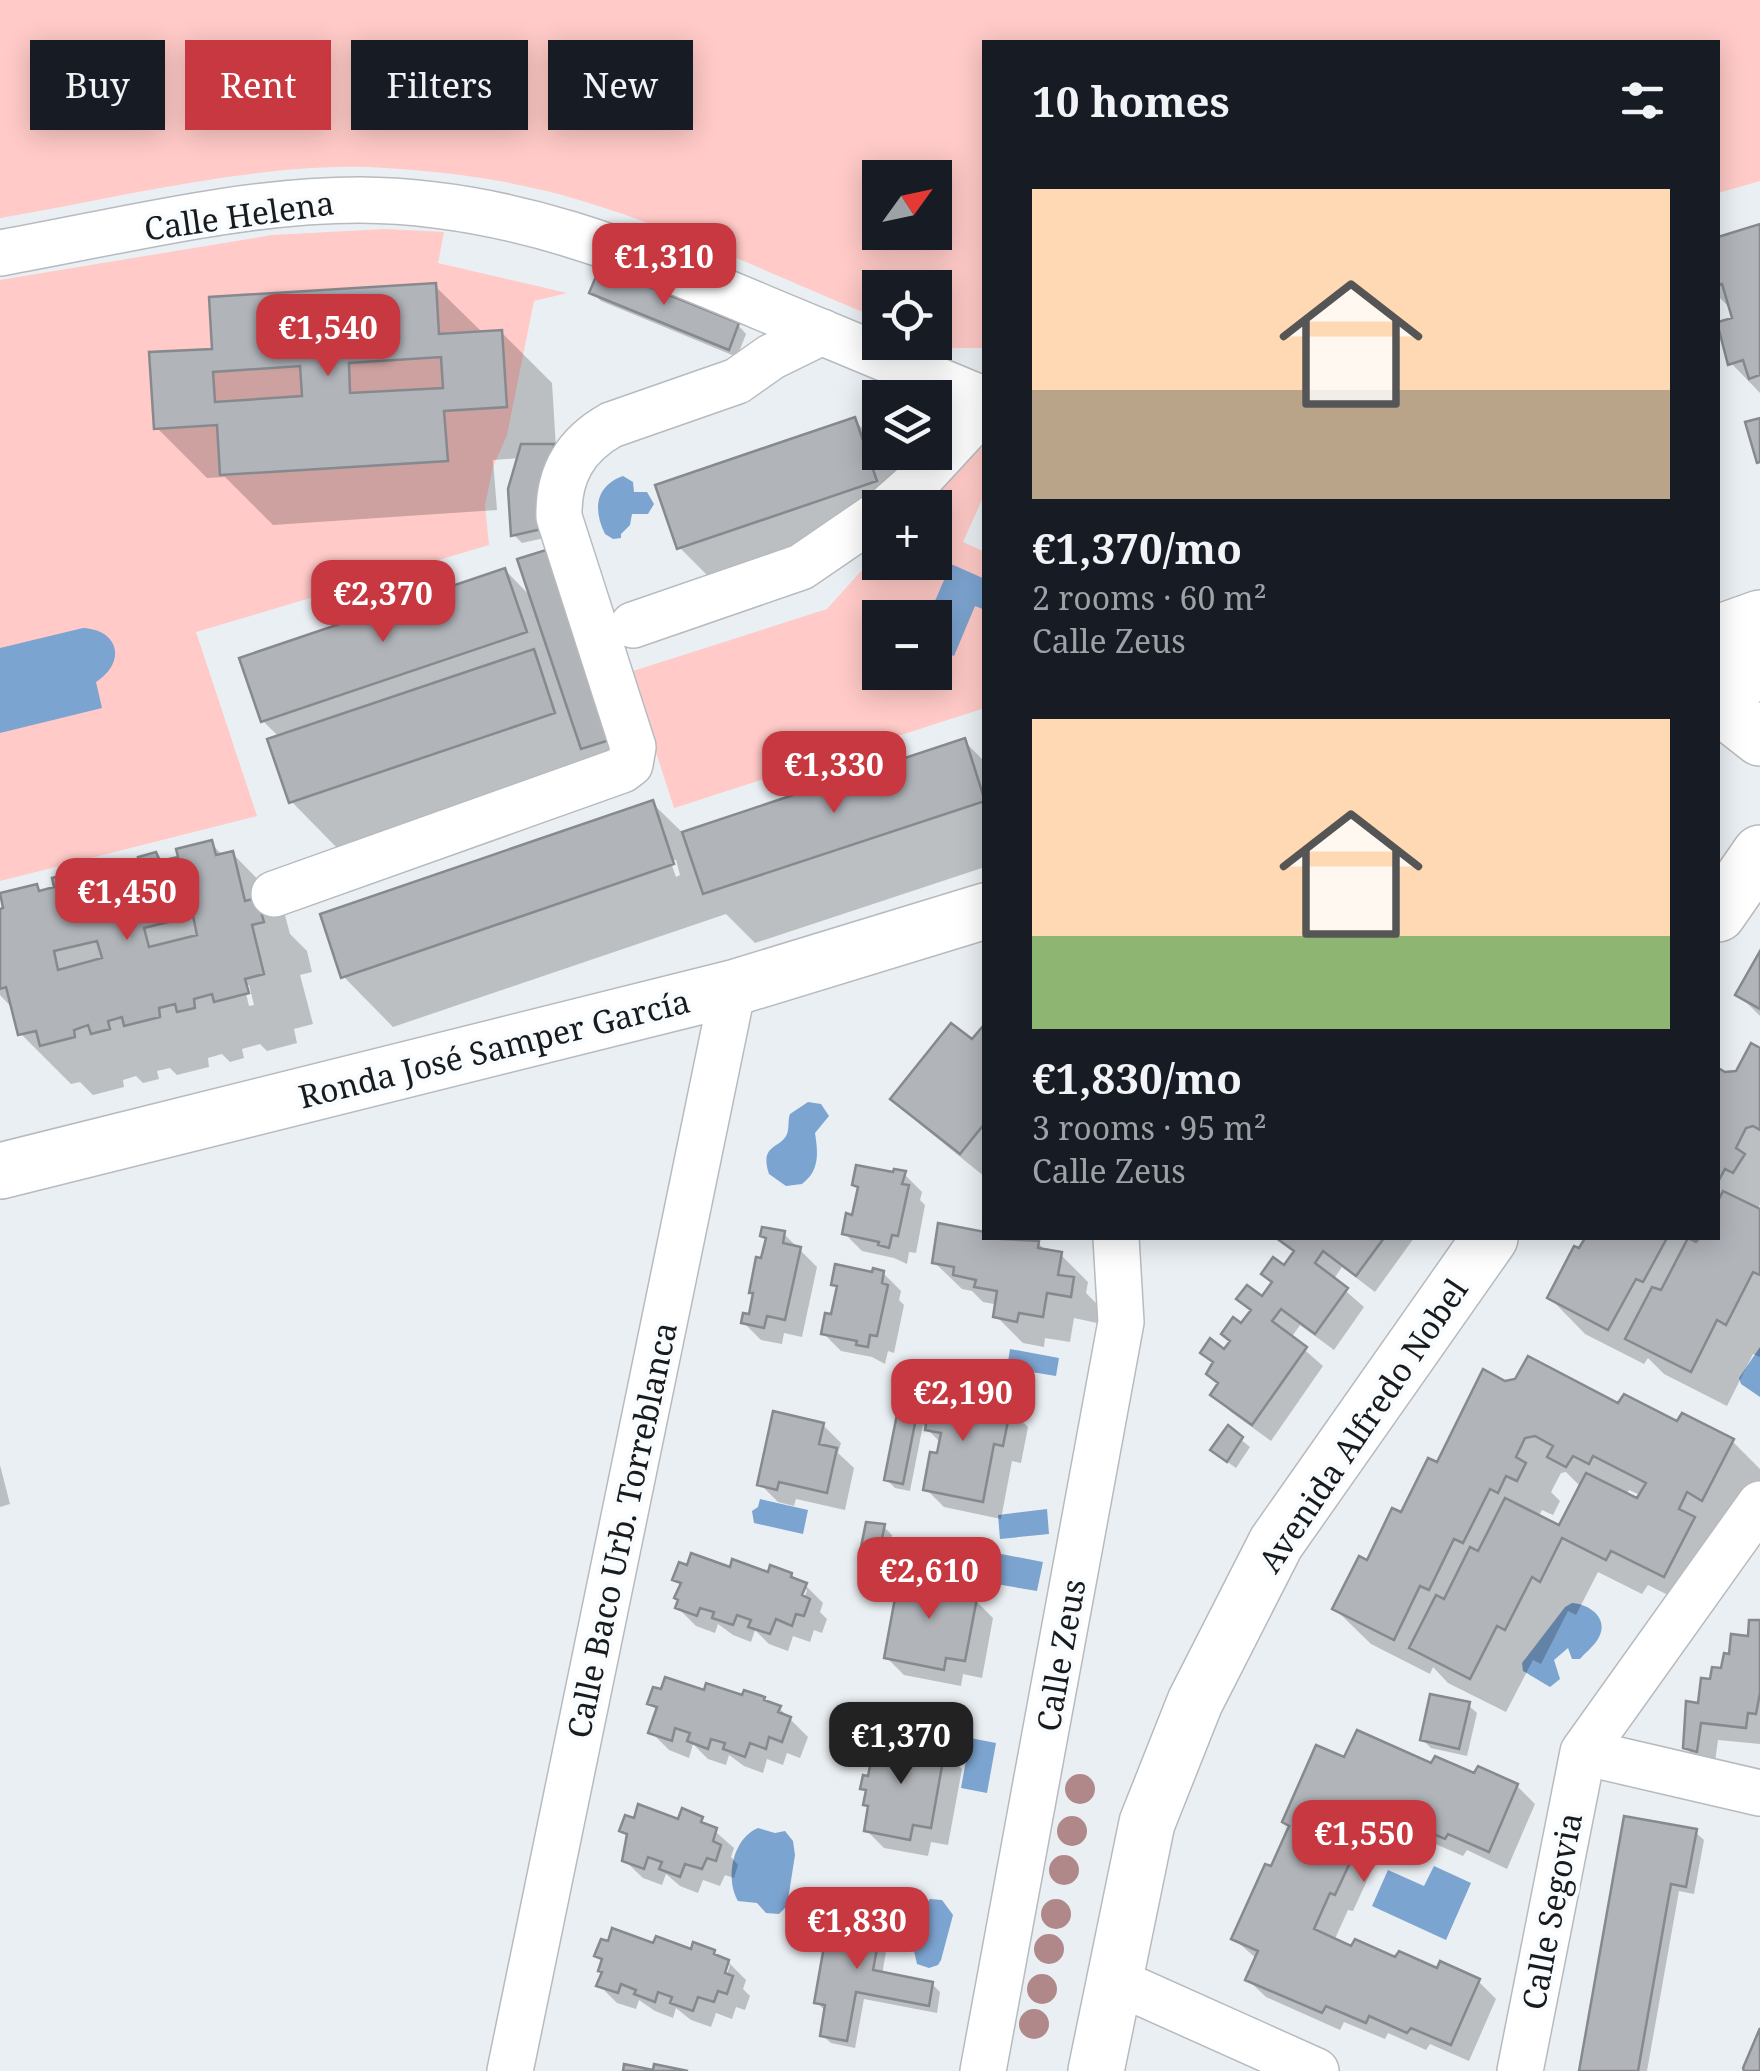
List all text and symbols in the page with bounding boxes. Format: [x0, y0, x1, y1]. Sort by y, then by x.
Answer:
chip: Buy [30, 40, 165, 130]
chip: Rent [185, 40, 331, 130]
chip: Filters [351, 40, 528, 130]
chip: New [548, 40, 693, 130]
text: 10 homes [1032, 72, 1230, 129]
icon: filters [1615, 73, 1670, 128]
north arrow [862, 160, 952, 250]
map controls [862, 160, 952, 690]
street label: Calle Helena [141, 180, 337, 250]
pin: €1,310 [583, 223, 745, 308]
text: €1,310 [614, 234, 714, 277]
icon: home [1261, 254, 1441, 434]
button: locate [862, 270, 952, 360]
pin: €1,540 [247, 294, 409, 379]
text: €1,540 [278, 305, 378, 348]
button: layers [862, 380, 952, 470]
button: + [862, 490, 952, 580]
text: €1,370/mo [1032, 519, 1242, 576]
pin: €2,370 [302, 560, 464, 645]
text: €2,370 [333, 571, 433, 614]
text: 2 rooms · 60 m² [1032, 576, 1267, 619]
button: − [862, 600, 952, 690]
text: Calle Zeus [1032, 619, 1186, 662]
pin: €1,330 [753, 731, 915, 816]
text: €1,330 [784, 742, 884, 785]
icon: home [1261, 784, 1441, 964]
pin: €1,450 [46, 858, 208, 943]
text: €1,450 [77, 869, 177, 912]
street label: Ronda José Samper García [294, 979, 694, 1117]
text: €1,830/mo [1032, 1049, 1242, 1106]
text: 3 rooms · 95 m² [1032, 1106, 1267, 1149]
text: Calle Zeus [1032, 1149, 1186, 1192]
street label: Avenida Alfredo Nobel [1248, 1270, 1477, 1580]
street label: Calle Baco Urb. Torreblanca [556, 1318, 686, 1742]
pin: €2,190 [882, 1359, 1044, 1444]
text: €2,190 [913, 1370, 1013, 1413]
pin: €2,610 [848, 1537, 1010, 1622]
text: €2,610 [879, 1548, 979, 1591]
street label: Calle Zeus [1025, 1576, 1095, 1734]
pin: €1,370 [820, 1702, 982, 1787]
text: €1,370 [851, 1713, 951, 1756]
pin: €1,550 [1283, 1800, 1445, 1885]
street label: Calle Segovia [1511, 1809, 1591, 2013]
text: €1,550 [1314, 1811, 1414, 1854]
pin: €1,830 [776, 1887, 938, 1972]
text: €1,830 [807, 1898, 907, 1941]

